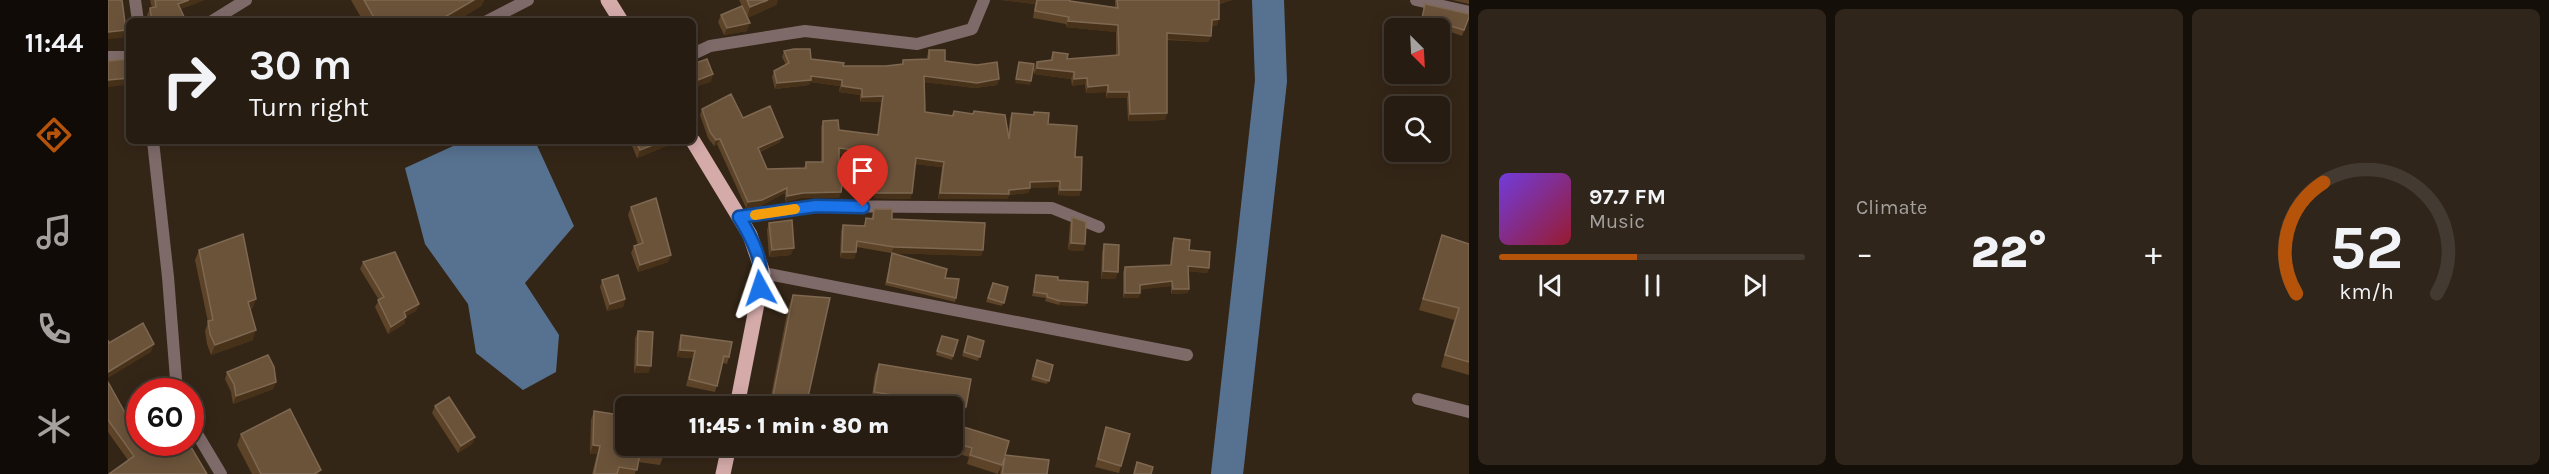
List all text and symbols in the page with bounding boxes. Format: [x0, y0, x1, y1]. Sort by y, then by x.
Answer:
north arrow [1384, 18, 1450, 84]
map controls [1384, 18, 1450, 162]
text: 11:44 [25, 27, 83, 59]
text: 30 m [249, 40, 352, 90]
icon: right [150, 42, 228, 120]
text: Turn right [249, 91, 369, 123]
button: search [1384, 96, 1450, 162]
icon: directions [33, 114, 75, 156]
pin [837, 145, 888, 207]
icon: arrive [846, 154, 879, 187]
text: 97.7 FM [1589, 184, 1666, 210]
text: Climate [1856, 196, 1927, 219]
text: Music [1589, 210, 1645, 233]
icon: music [33, 211, 75, 253]
text: 52 [2329, 211, 2403, 284]
text: 22° [1971, 226, 2047, 278]
text: − [1856, 234, 1873, 272]
text: + [2145, 234, 2162, 272]
position arrow [728, 256, 792, 320]
icon: previous [1534, 269, 1567, 302]
icon: pause [1636, 269, 1669, 302]
icon: next [1738, 269, 1771, 302]
text: km/h [2339, 279, 2393, 304]
icon: phone [33, 308, 75, 350]
speed limit sign: 60 [126, 378, 204, 456]
icon: climate [33, 405, 75, 447]
text: 11:45 · 1 min · 80 m [689, 413, 889, 439]

